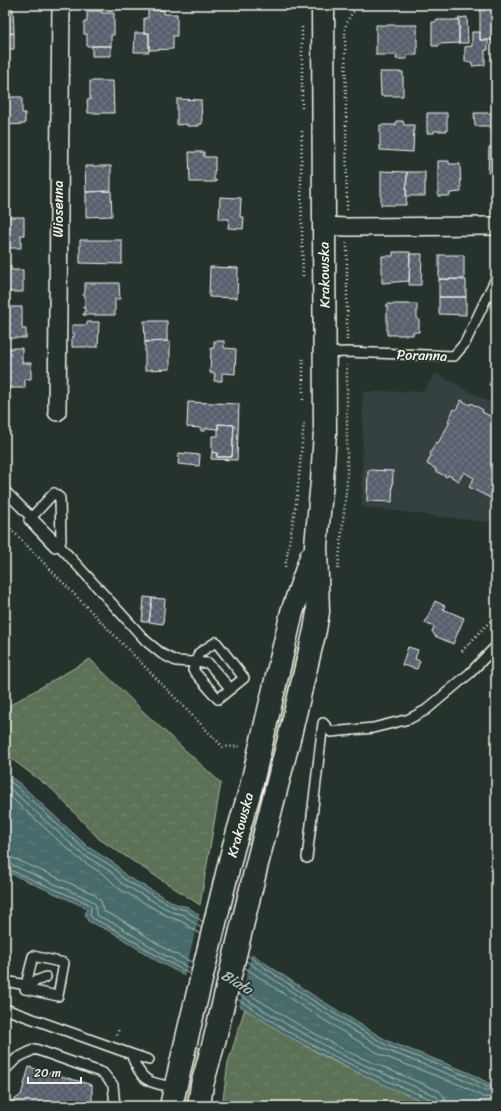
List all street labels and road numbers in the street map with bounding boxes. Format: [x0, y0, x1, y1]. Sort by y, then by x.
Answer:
street label: Wiosenna [46, 180, 71, 238]
street label: Krakowska [311, 242, 338, 308]
street label: Poranna [396, 342, 448, 369]
street label: Krakowska [220, 790, 261, 860]

